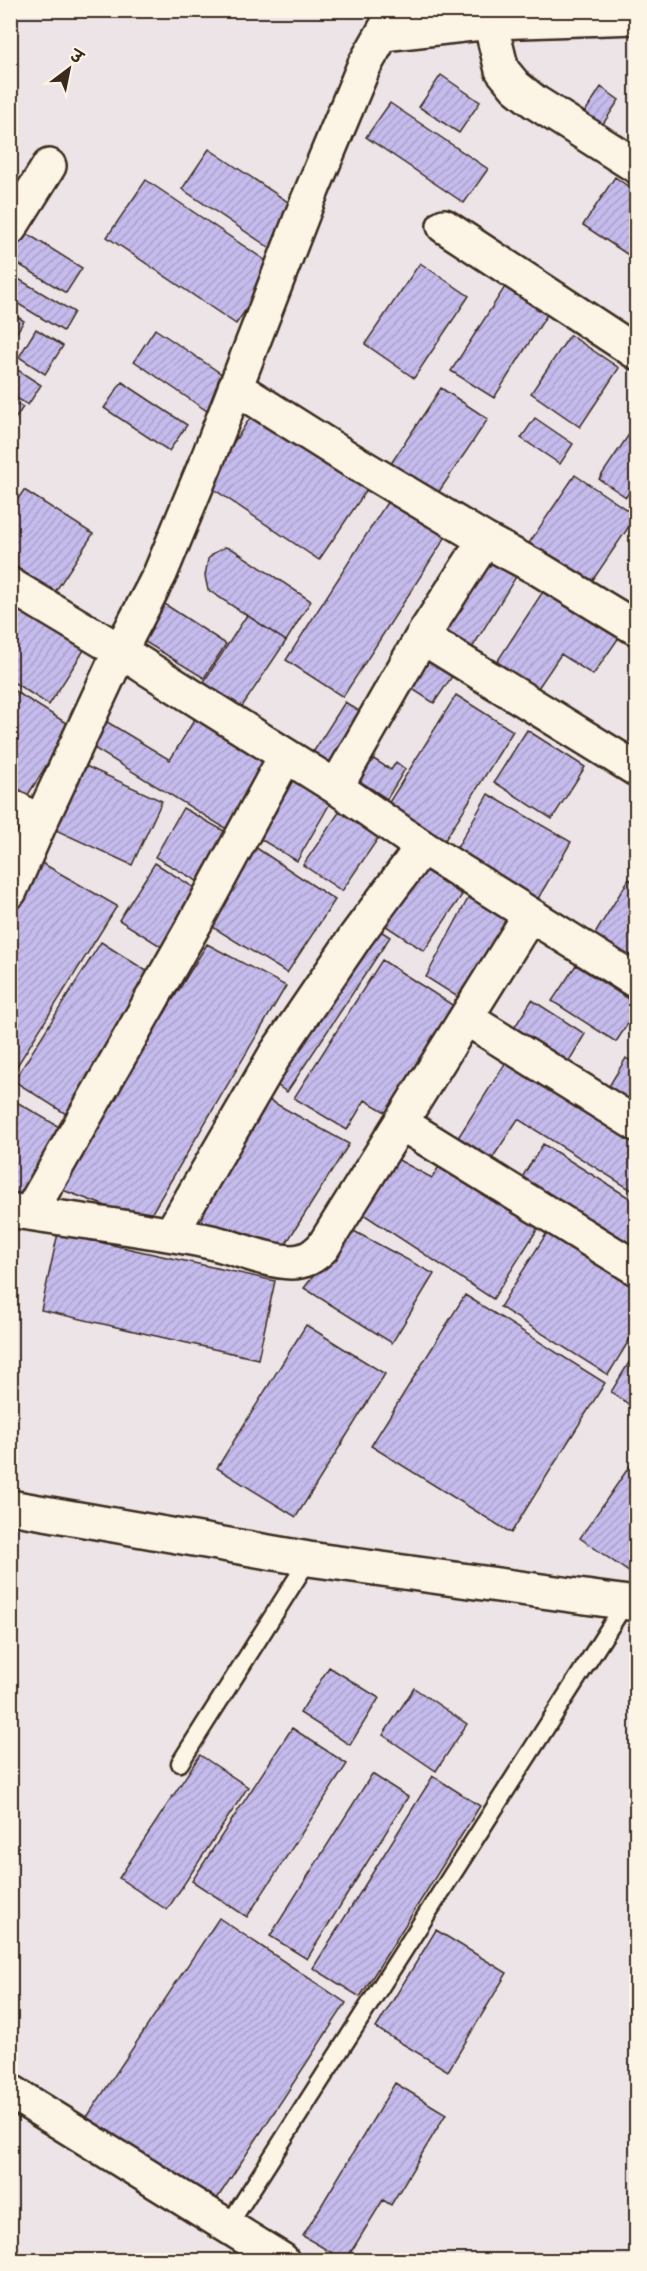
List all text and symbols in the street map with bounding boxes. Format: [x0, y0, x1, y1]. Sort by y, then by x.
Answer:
north arrow [39, 39, 99, 99]
text: उ [65, 46, 87, 68]

